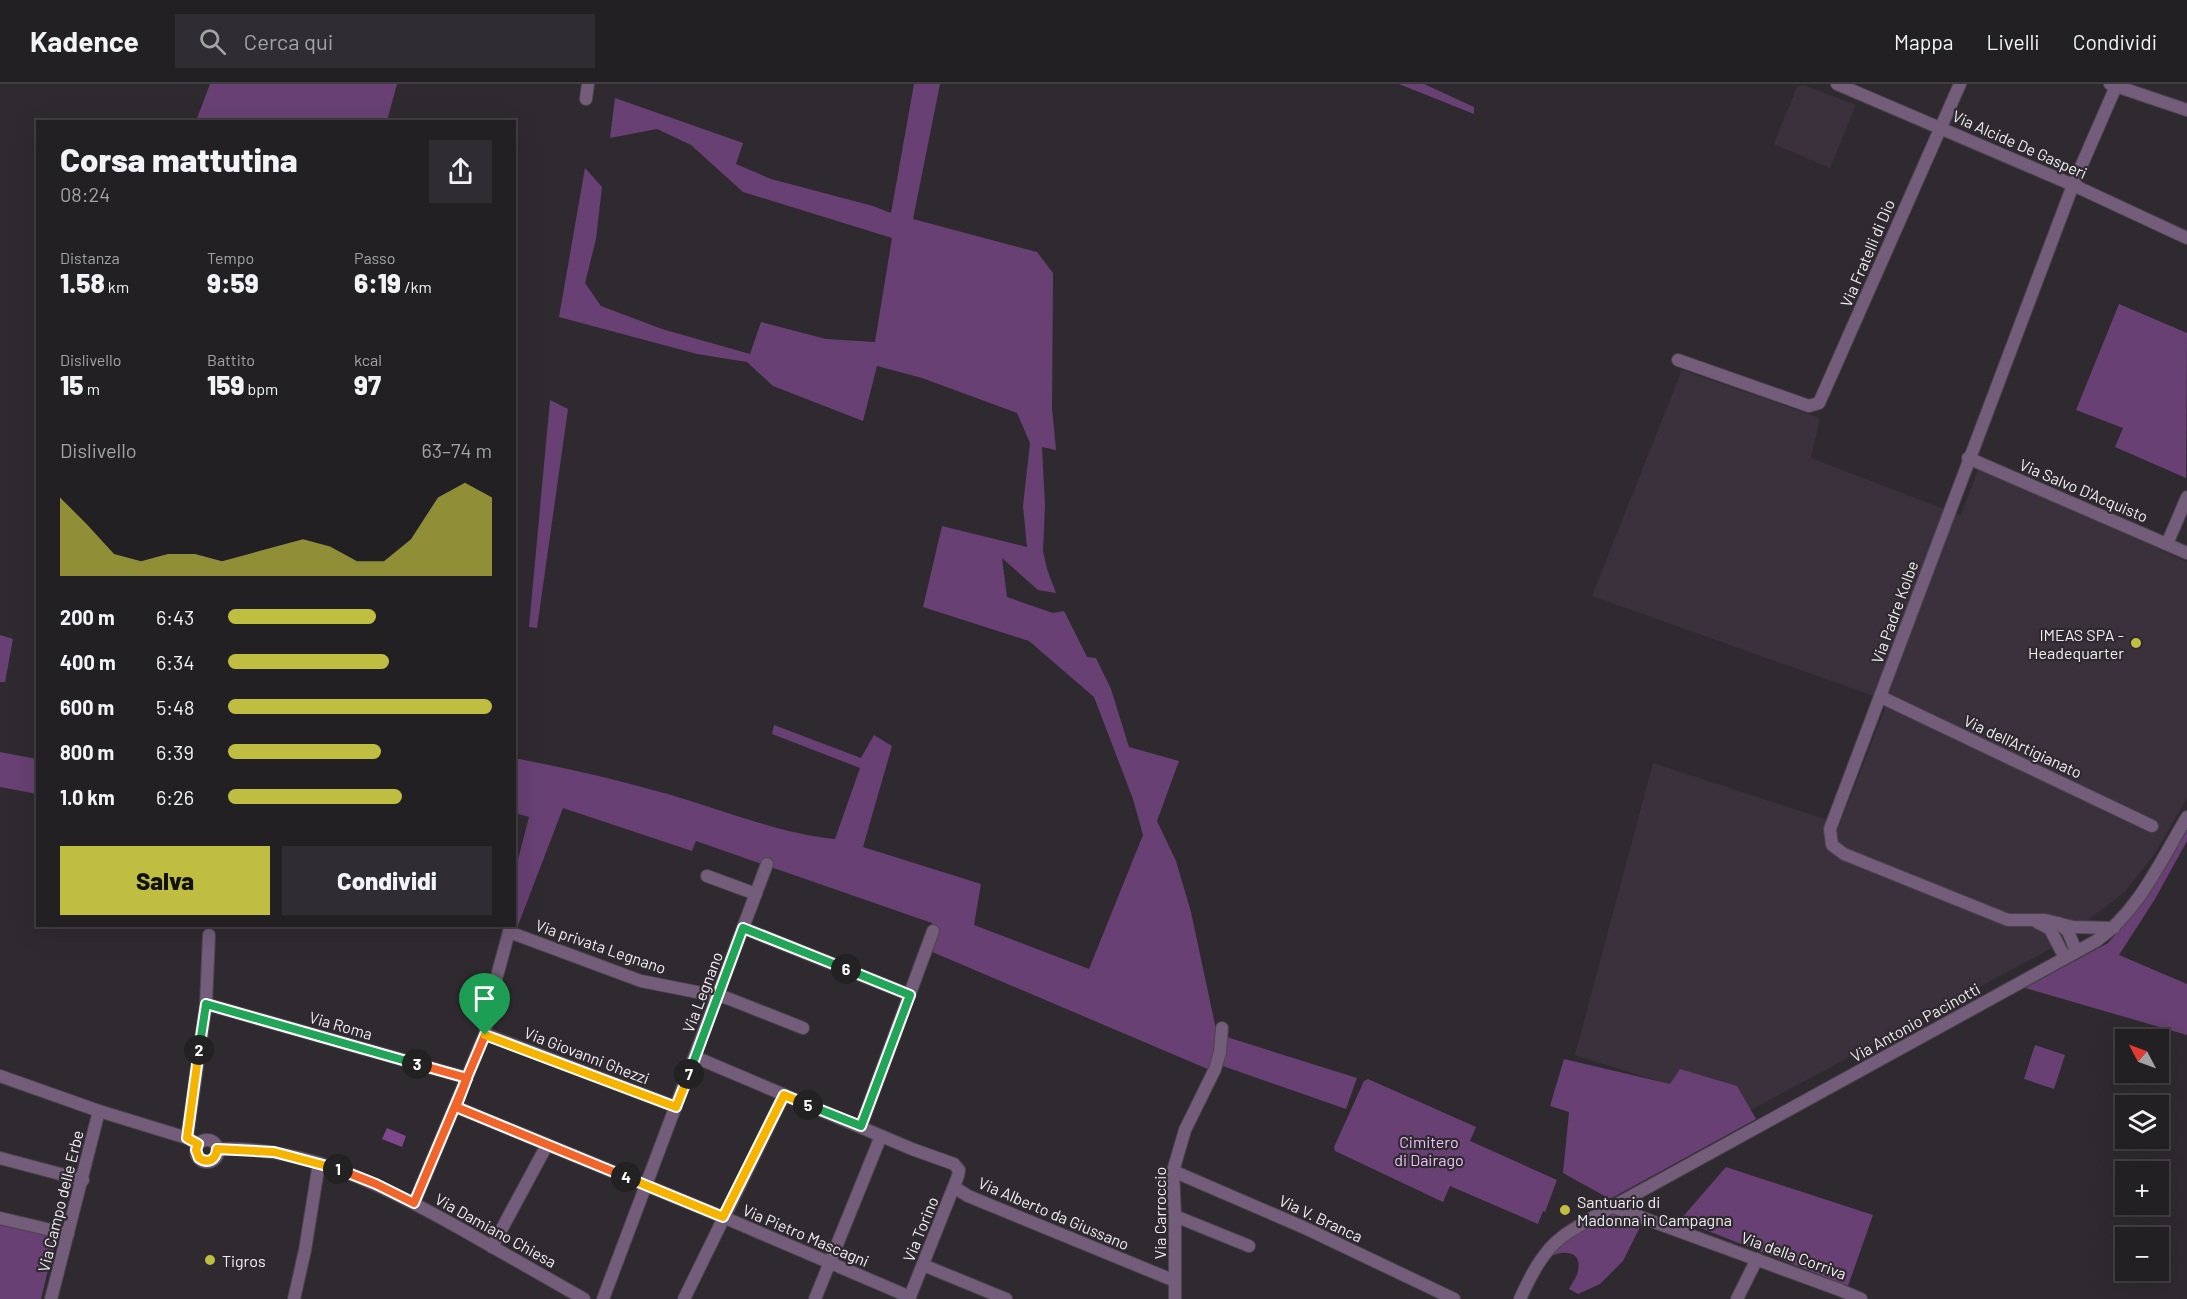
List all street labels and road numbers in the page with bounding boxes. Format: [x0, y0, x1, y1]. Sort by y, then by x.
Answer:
street label: Via Alcide De Gasperi [1950, 106, 2090, 182]
street label: Via Fratelli di Dio [1836, 196, 1898, 310]
street label: Via Salvo D'Acquisto [2017, 454, 2151, 526]
street label: Via Padre Kolbe [1867, 558, 1921, 666]
street label: Via dell'Artigianato [1961, 710, 2085, 782]
street label: Via privata Legnano [533, 915, 669, 977]
street label: Via Legnano [678, 949, 726, 1035]
street label: Via Antonio Pacinotti [1847, 979, 1983, 1065]
street label: Via Roma [307, 1007, 375, 1043]
street label: Via Giovanni Ghezzi [522, 1022, 652, 1088]
street label: Via Campo delle Erbe [33, 1128, 87, 1274]
street label: Via Carroccio [1150, 1167, 1169, 1259]
street label: Via Alberto da Giussano [976, 1173, 1132, 1253]
street label: Via Damiano Chiesa [432, 1189, 560, 1271]
street label: Via V. Branca [1276, 1190, 1366, 1246]
street label: Via Torino [898, 1194, 942, 1264]
street label: Via Pietro Mascagni [740, 1200, 872, 1270]
street label: Via della Corriva [1739, 1227, 1849, 1283]

